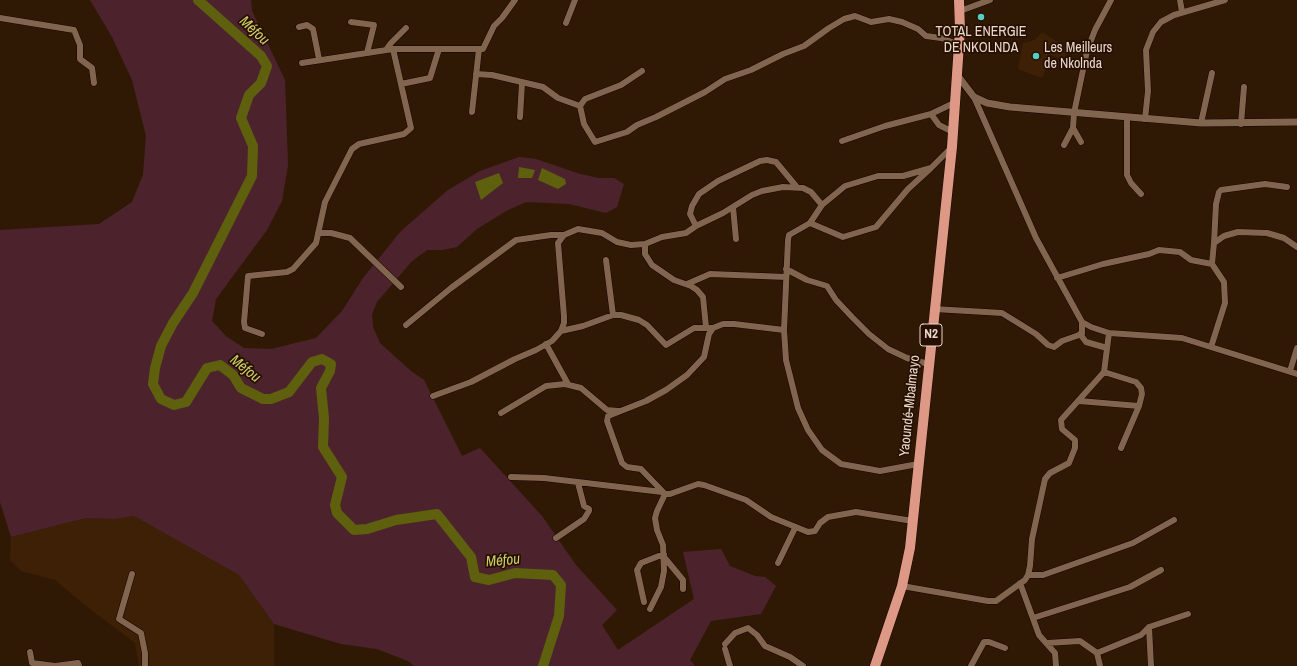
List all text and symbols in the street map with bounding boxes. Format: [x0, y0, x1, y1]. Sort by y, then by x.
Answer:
marker: TOTAL ENERGIE DE NKOLNDA [976, 12, 986, 22]
water label: Méfou [235, 13, 273, 49]
place label: TOTAL ENERGIE DE NKOLNDA [936, 24, 1026, 56]
place label: Les Meilleurs de Nkolnda [1044, 40, 1112, 72]
marker: Les Meilleurs de Nkolnda [1031, 51, 1041, 61]
road number: N2 [920, 324, 942, 346]
water label: Méfou [226, 351, 264, 387]
street label: Yaoundé-Mbalmayo [896, 354, 924, 458]
water label: Méfou [485, 551, 521, 571]

